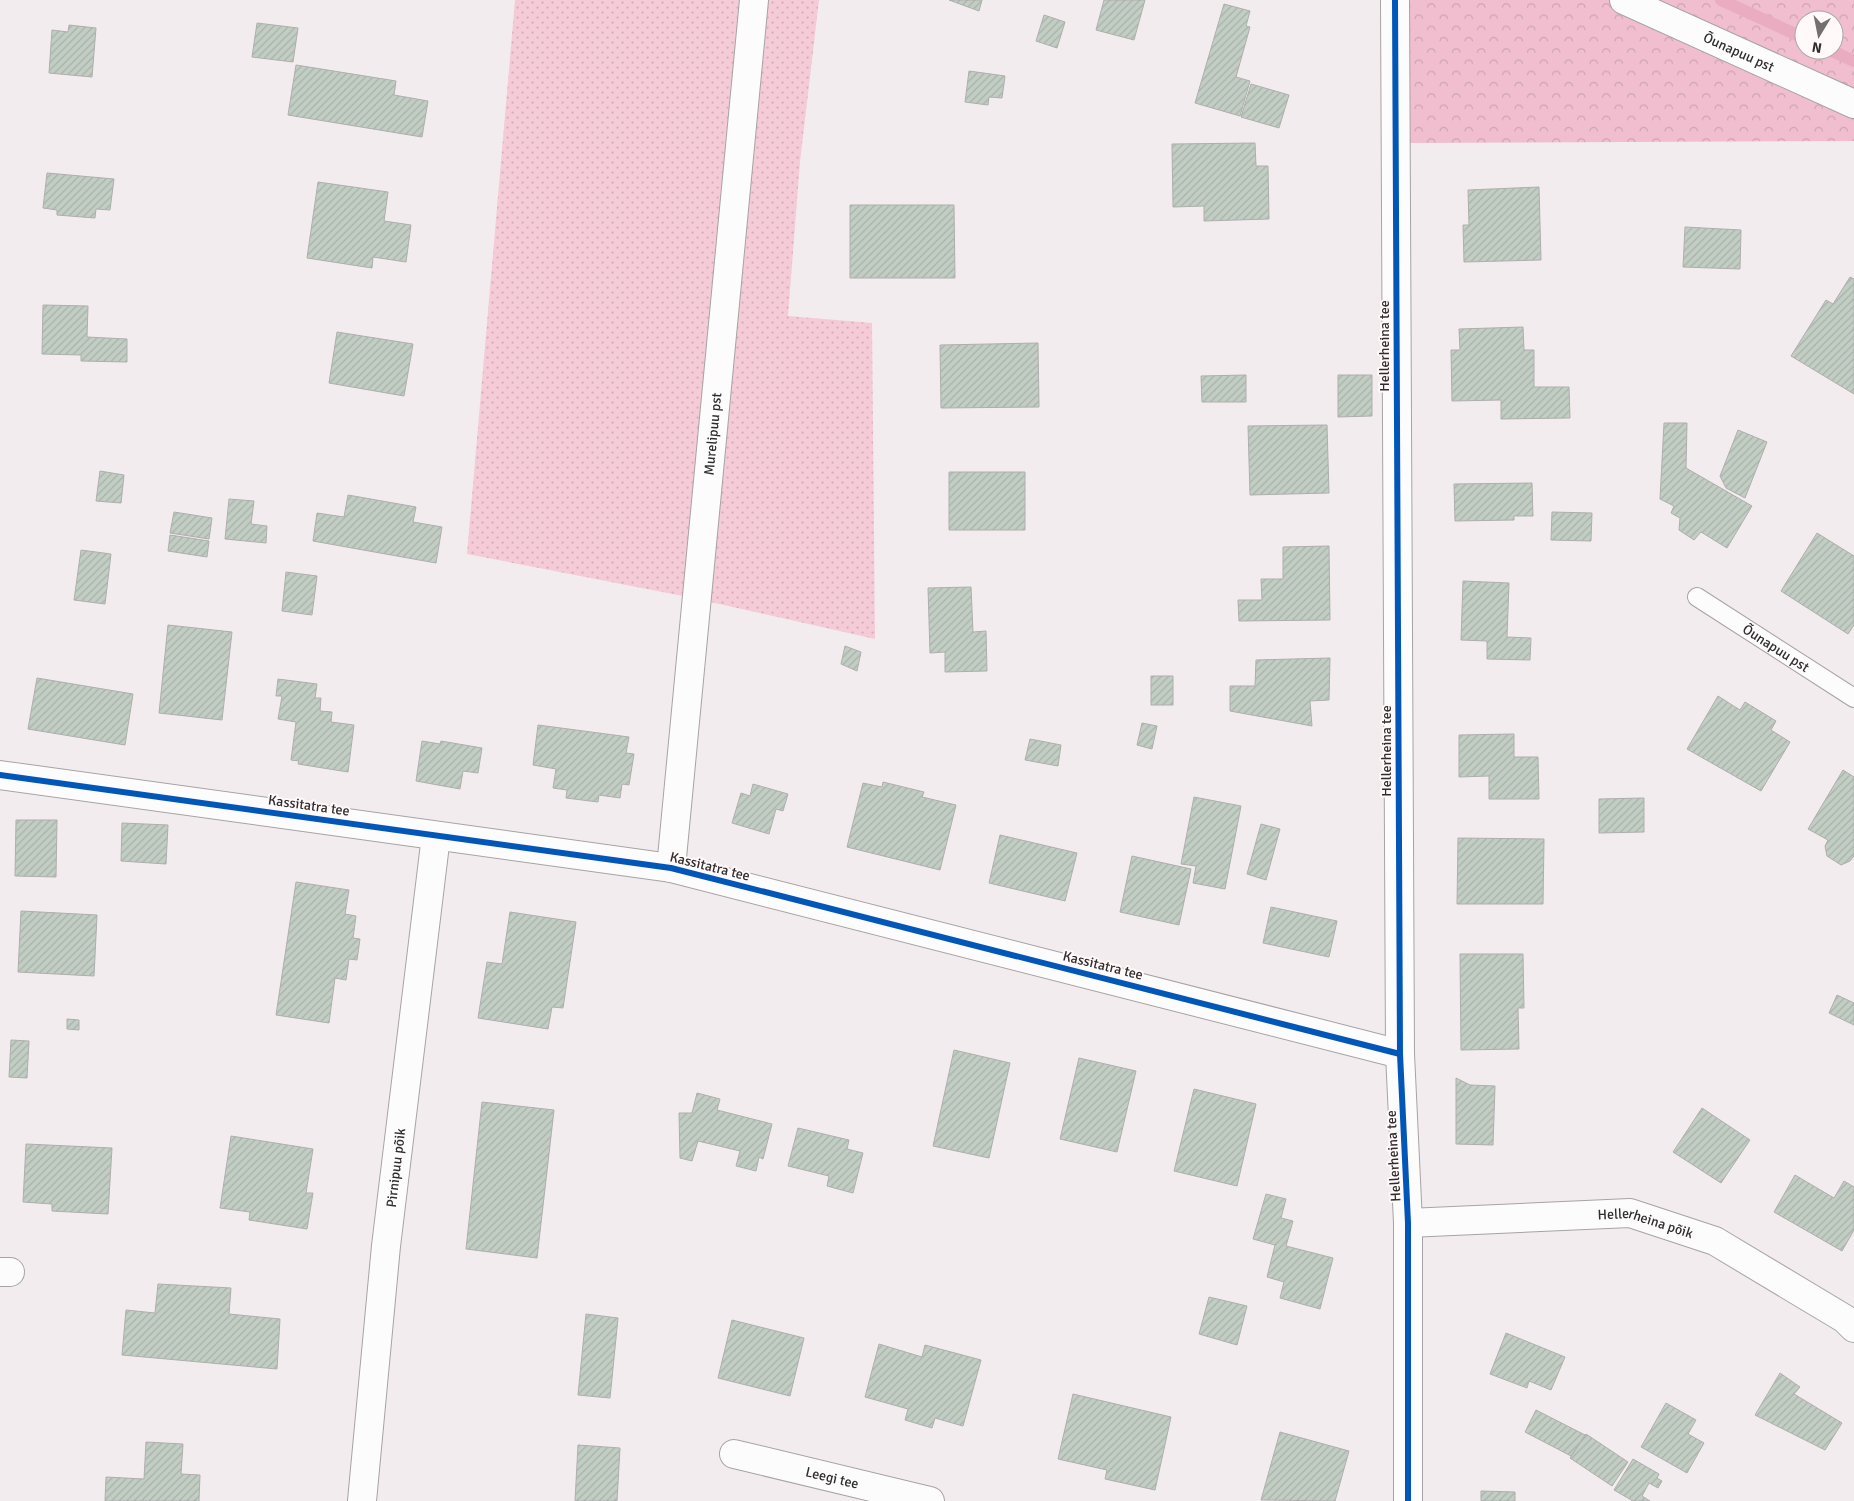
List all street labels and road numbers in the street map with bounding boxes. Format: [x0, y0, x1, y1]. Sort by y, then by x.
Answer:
street label: Õunapuu pst [1700, 29, 1777, 76]
street label: Hellerheina tee [1376, 300, 1393, 392]
street label: Murelipuu pst [701, 392, 725, 476]
street label: Õunapuu pst [1739, 621, 1812, 676]
street label: Hellerheina tee [1378, 705, 1395, 797]
street label: Kassitatra tee [267, 791, 351, 820]
street label: Kassitatra tee [668, 848, 752, 885]
street label: Kassitatra tee [1061, 947, 1145, 984]
street label: Hellerheina tee [1383, 1110, 1404, 1202]
street label: Pirnipuu põik [383, 1127, 409, 1208]
street label: Hellerheina põik [1597, 1205, 1695, 1242]
street label: Leegi tee [804, 1463, 860, 1493]

